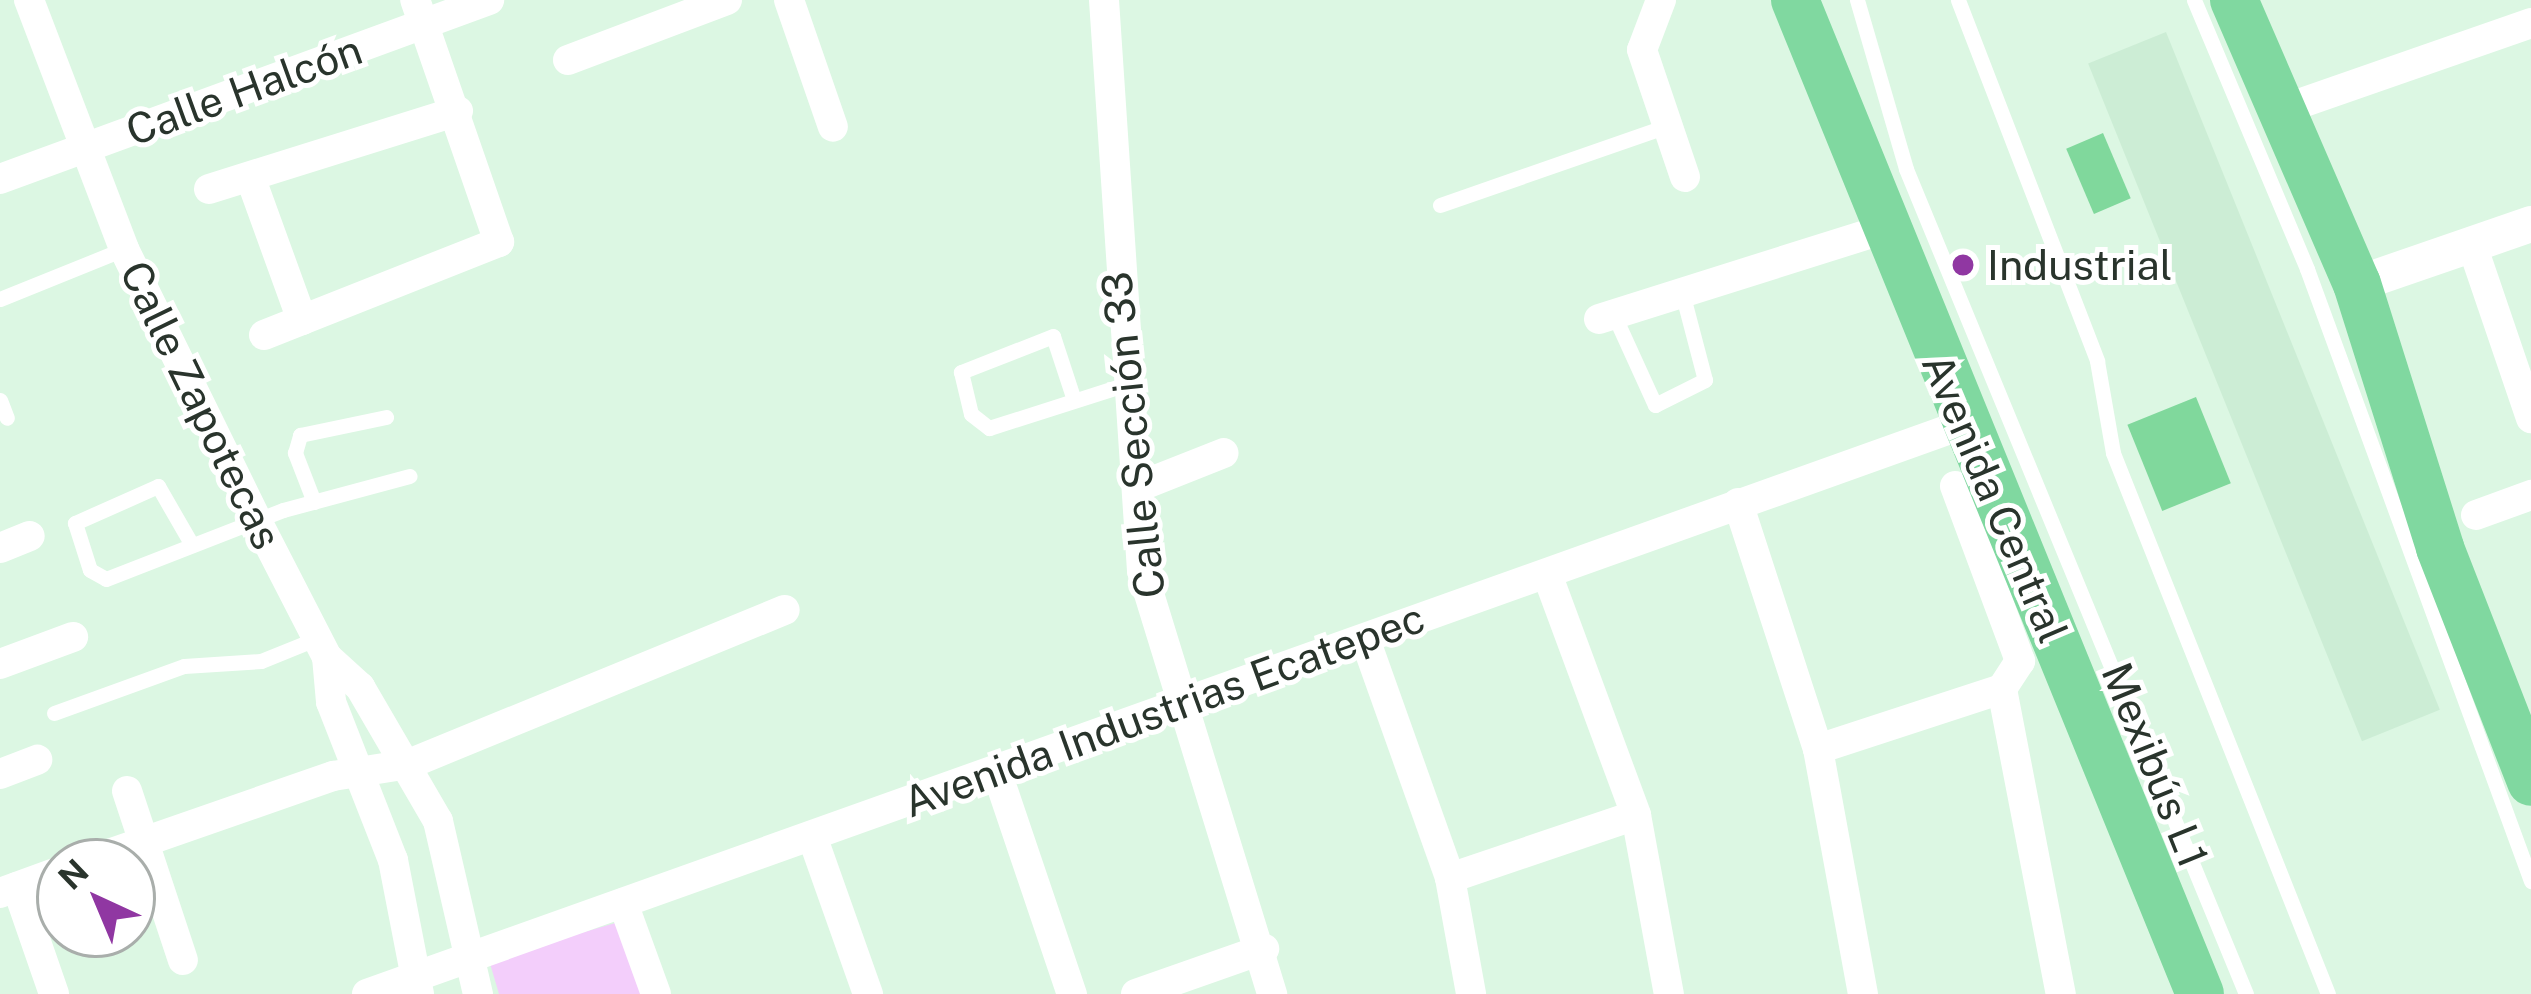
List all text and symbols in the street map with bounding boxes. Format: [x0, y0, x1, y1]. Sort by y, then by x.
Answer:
street label: Calle Halcón [119, 24, 369, 156]
place label: Industrial [1987, 240, 2172, 290]
marker: Industrial [1950, 252, 1976, 278]
street label: Calle Zapotecas [110, 253, 292, 557]
street label: Calle Sección 33 [1091, 269, 1175, 601]
street label: Avenida Central [1911, 346, 2079, 650]
street label: Avenida Industrias Ecatepec [897, 592, 1431, 828]
street label: Mexibús L1 [2091, 656, 2219, 874]
north arrow [36, 838, 156, 958]
text: N [51, 852, 96, 897]

